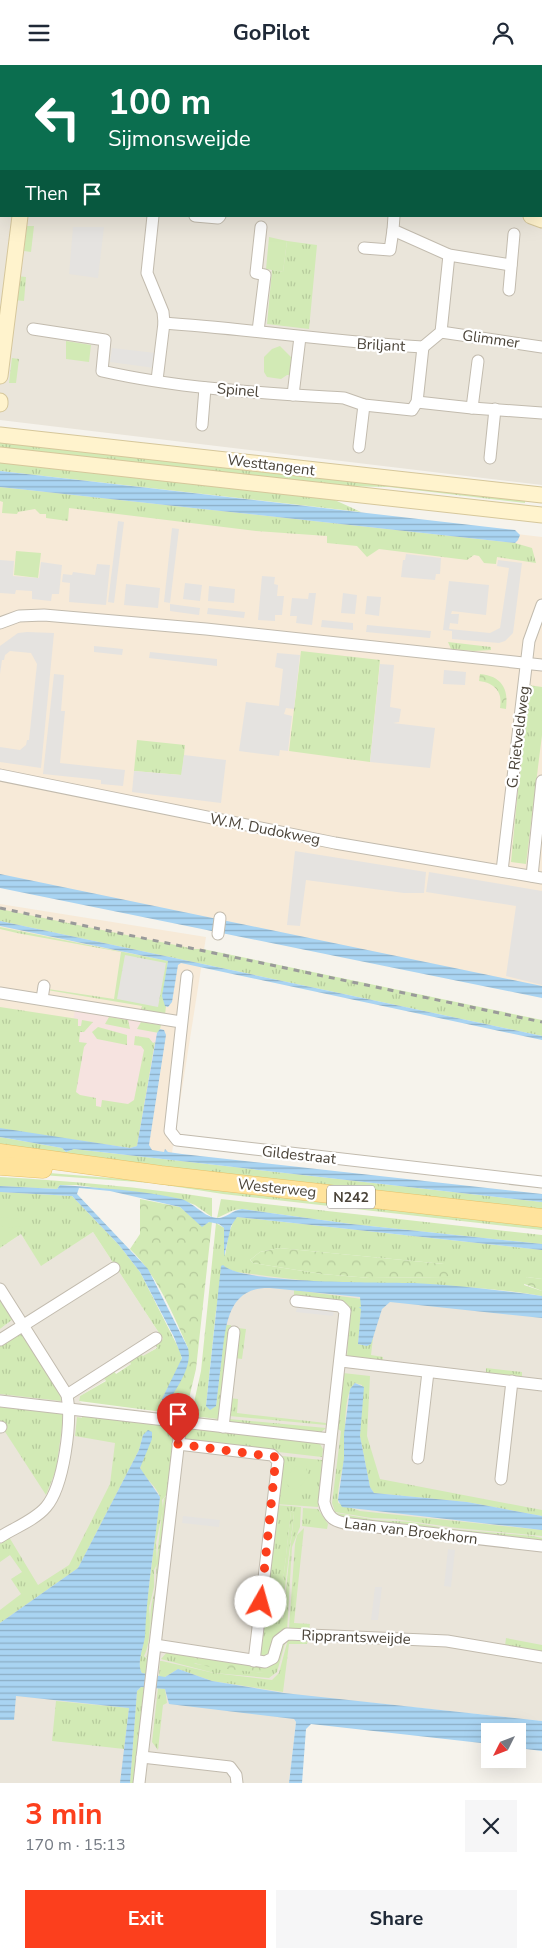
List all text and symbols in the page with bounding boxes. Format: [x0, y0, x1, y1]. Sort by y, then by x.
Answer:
text: GoPilot [233, 18, 309, 48]
icon: menu [25, 19, 53, 47]
icon: person [489, 19, 517, 47]
text: 100 m [108, 79, 211, 126]
icon: left [25, 85, 90, 150]
text: Sijmonsweijde [108, 124, 251, 154]
icon: arrive [78, 180, 106, 208]
text: Then [25, 181, 68, 207]
street label: Glimmer [461, 325, 522, 353]
street label: Briljant [356, 334, 407, 356]
street label: Spinel [216, 378, 261, 402]
street label: Westtangent [226, 450, 317, 480]
street label: G. Rietveldweg [502, 685, 534, 789]
street label: W.M. Dudokweg [208, 808, 322, 850]
street label: Gildestraat [261, 1141, 338, 1169]
street label: Westerweg [237, 1174, 317, 1202]
road number: N242 [327, 1185, 375, 1209]
pin [157, 1393, 199, 1444]
icon: arrive [164, 1400, 192, 1428]
street label: Laan van Broekhorn [343, 1513, 479, 1549]
position arrow [234, 1575, 286, 1627]
street label: Ripprantsweijde [301, 1625, 411, 1649]
north arrow [481, 1723, 526, 1767]
map controls [481, 1723, 526, 1768]
text: 3 min [25, 1794, 103, 1835]
button: close [465, 1800, 517, 1852]
text: 170 m · 15:13 [25, 1834, 126, 1856]
button: Exit [25, 1890, 266, 1948]
button: Share [276, 1890, 517, 1948]

